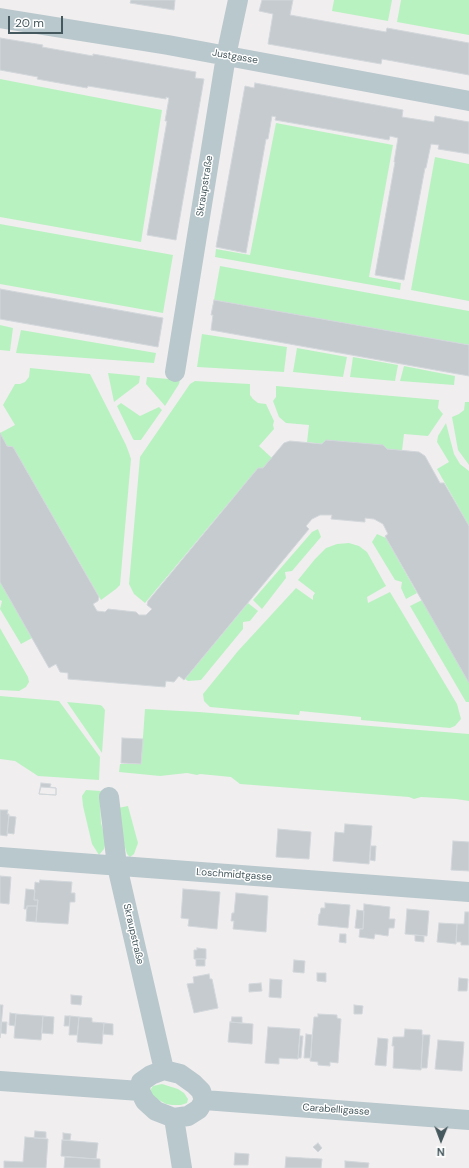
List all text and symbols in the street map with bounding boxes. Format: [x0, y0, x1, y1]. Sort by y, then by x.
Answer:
scale bar [10, 8, 65, 34]
text: 20 m [15, 15, 44, 31]
street label: Justgasse [211, 47, 259, 67]
street label: Skraupstraße [194, 154, 216, 218]
street label: Loschmidtgasse [196, 866, 272, 884]
street label: Skraupstraße [120, 902, 146, 966]
street label: Carabelligasse [302, 1102, 370, 1118]
north arrow [421, 1120, 461, 1160]
text: N [437, 1145, 445, 1159]

